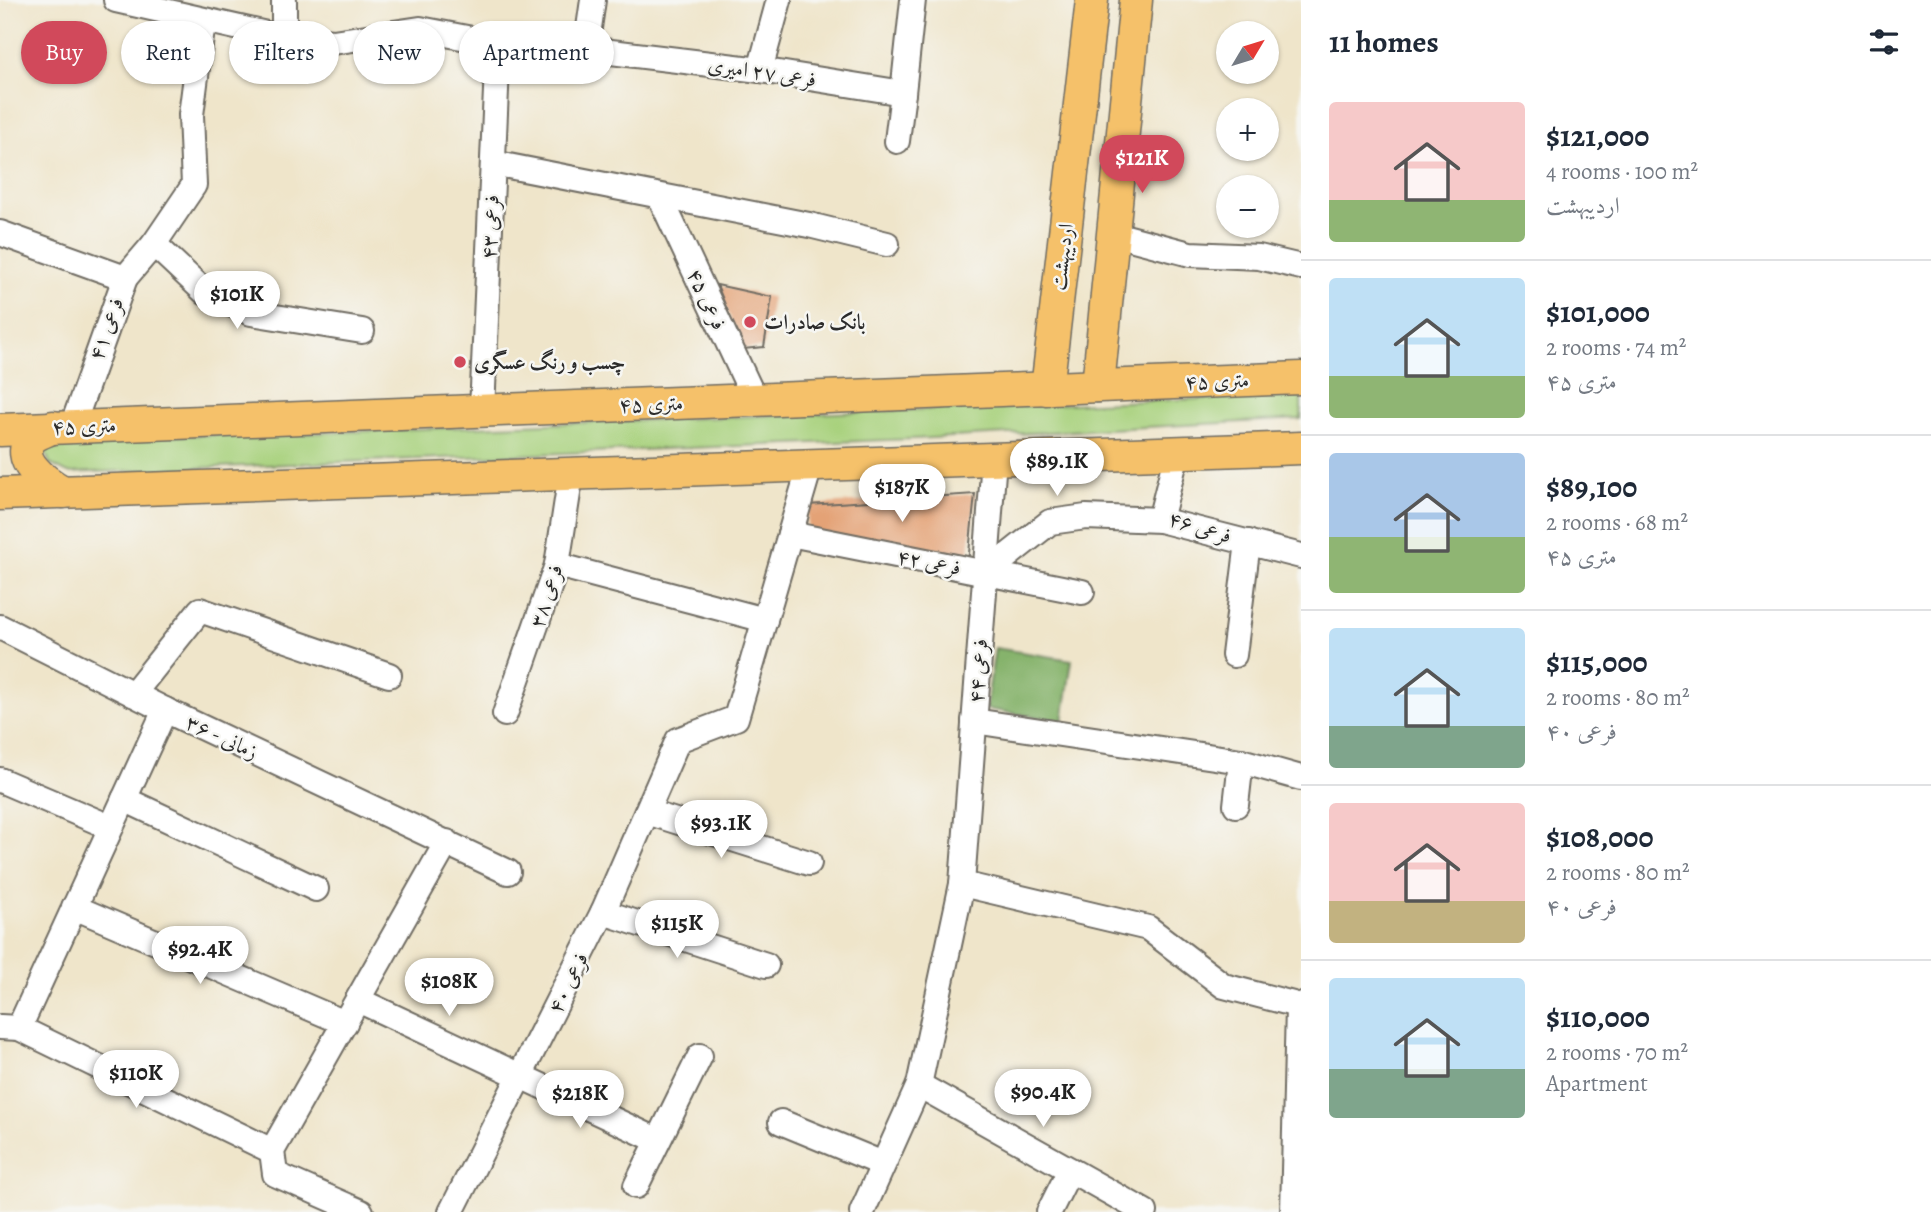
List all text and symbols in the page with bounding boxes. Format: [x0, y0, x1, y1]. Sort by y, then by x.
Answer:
chip: Buy [21, 21, 107, 84]
chip: Rent [121, 21, 215, 84]
chip: Filters [229, 21, 339, 84]
chip: New [353, 21, 445, 84]
chip: Apartment [459, 21, 614, 84]
north arrow [1216, 21, 1279, 84]
map controls [1216, 21, 1279, 238]
text: 11 homes [1329, 22, 1439, 62]
icon: filters [1865, 23, 1903, 61]
street label: فرعی ۲۷ امیری [706, 51, 818, 93]
button: + [1216, 98, 1279, 161]
text: $121,000 [1546, 116, 1649, 156]
icon: home [1385, 130, 1469, 214]
pin: $121K [1093, 136, 1191, 195]
text: $121K [1115, 142, 1169, 173]
text: 4 rooms · 100 m² [1546, 156, 1698, 187]
button: − [1216, 175, 1279, 238]
text: اردیبهشت [1546, 190, 1620, 221]
street label: فرعی ۴۳ [474, 194, 506, 260]
street label: اردیبهشت [1044, 222, 1080, 292]
street label: فرعی ۴۵ [681, 264, 733, 334]
pin: $101K [188, 272, 286, 331]
text: $101K [210, 278, 264, 309]
text: $101,000 [1546, 292, 1650, 332]
street label: فرعی ۴۱ [82, 294, 130, 364]
icon: home [1385, 306, 1469, 390]
place label: بانک صادرات [764, 308, 866, 336]
marker: بانک صادرات [742, 314, 758, 330]
text: 2 rooms · 74 m² [1546, 332, 1686, 363]
place label: چسب و رنگ عسگری [474, 348, 626, 376]
marker: چسب و رنگ عسگری [452, 354, 468, 370]
street label: ۴۵ متری [1184, 366, 1250, 396]
text: ۴۵ متری [1546, 366, 1617, 397]
street label: ۴۵ متری [618, 389, 684, 419]
street label: ۴۵ متری [51, 411, 117, 441]
pin: $89.1K [1000, 438, 1114, 498]
text: $89.1K [1026, 445, 1088, 476]
pin: $187K [853, 464, 951, 524]
text: $89,100 [1546, 467, 1637, 507]
text: $187K [875, 471, 929, 502]
icon: home [1385, 481, 1469, 565]
street label: فرعی ۴۶ [1165, 504, 1235, 550]
text: 2 rooms · 68 m² [1546, 507, 1688, 538]
text: ۴۵ متری [1546, 541, 1617, 572]
street label: فرعی ۴۲ [895, 542, 963, 582]
street label: فرعی ۳۸ [523, 561, 569, 631]
street label: فرعی ۴۴ [962, 638, 994, 704]
text: $115,000 [1546, 642, 1648, 682]
icon: home [1385, 656, 1469, 740]
text: 2 rooms · 80 m² [1546, 682, 1690, 713]
street label: ۳۶ - زمانی [181, 708, 263, 766]
text: فرعی ۴۰ [1546, 716, 1617, 747]
pin: $93.1K [664, 800, 778, 860]
text: $93.1K [691, 807, 751, 838]
text: $108,000 [1546, 817, 1654, 857]
icon: home [1385, 831, 1469, 915]
text: 2 rooms · 80 m² [1546, 857, 1690, 888]
text: فرعی ۴۰ [1546, 891, 1617, 922]
pin: $115K [628, 900, 726, 960]
text: $115K [651, 907, 703, 938]
pin: $92.4K [143, 926, 257, 986]
text: $92.4K [168, 933, 232, 964]
street label: فرعی ۴۰ [541, 948, 595, 1018]
pin: $108K [400, 958, 498, 1018]
text: $108K [421, 965, 477, 996]
text: $110,000 [1546, 997, 1650, 1037]
icon: home [1385, 1006, 1469, 1090]
text: 2 rooms · 70 m² [1546, 1037, 1688, 1068]
pin: $110K [87, 1050, 185, 1110]
text: $110K [109, 1057, 163, 1088]
text: Apartment [1546, 1068, 1648, 1099]
pin: $218K [531, 1070, 629, 1130]
pin: $90.4K [986, 1070, 1100, 1129]
text: $90.4K [1010, 1076, 1076, 1107]
text: $218K [552, 1077, 608, 1108]

